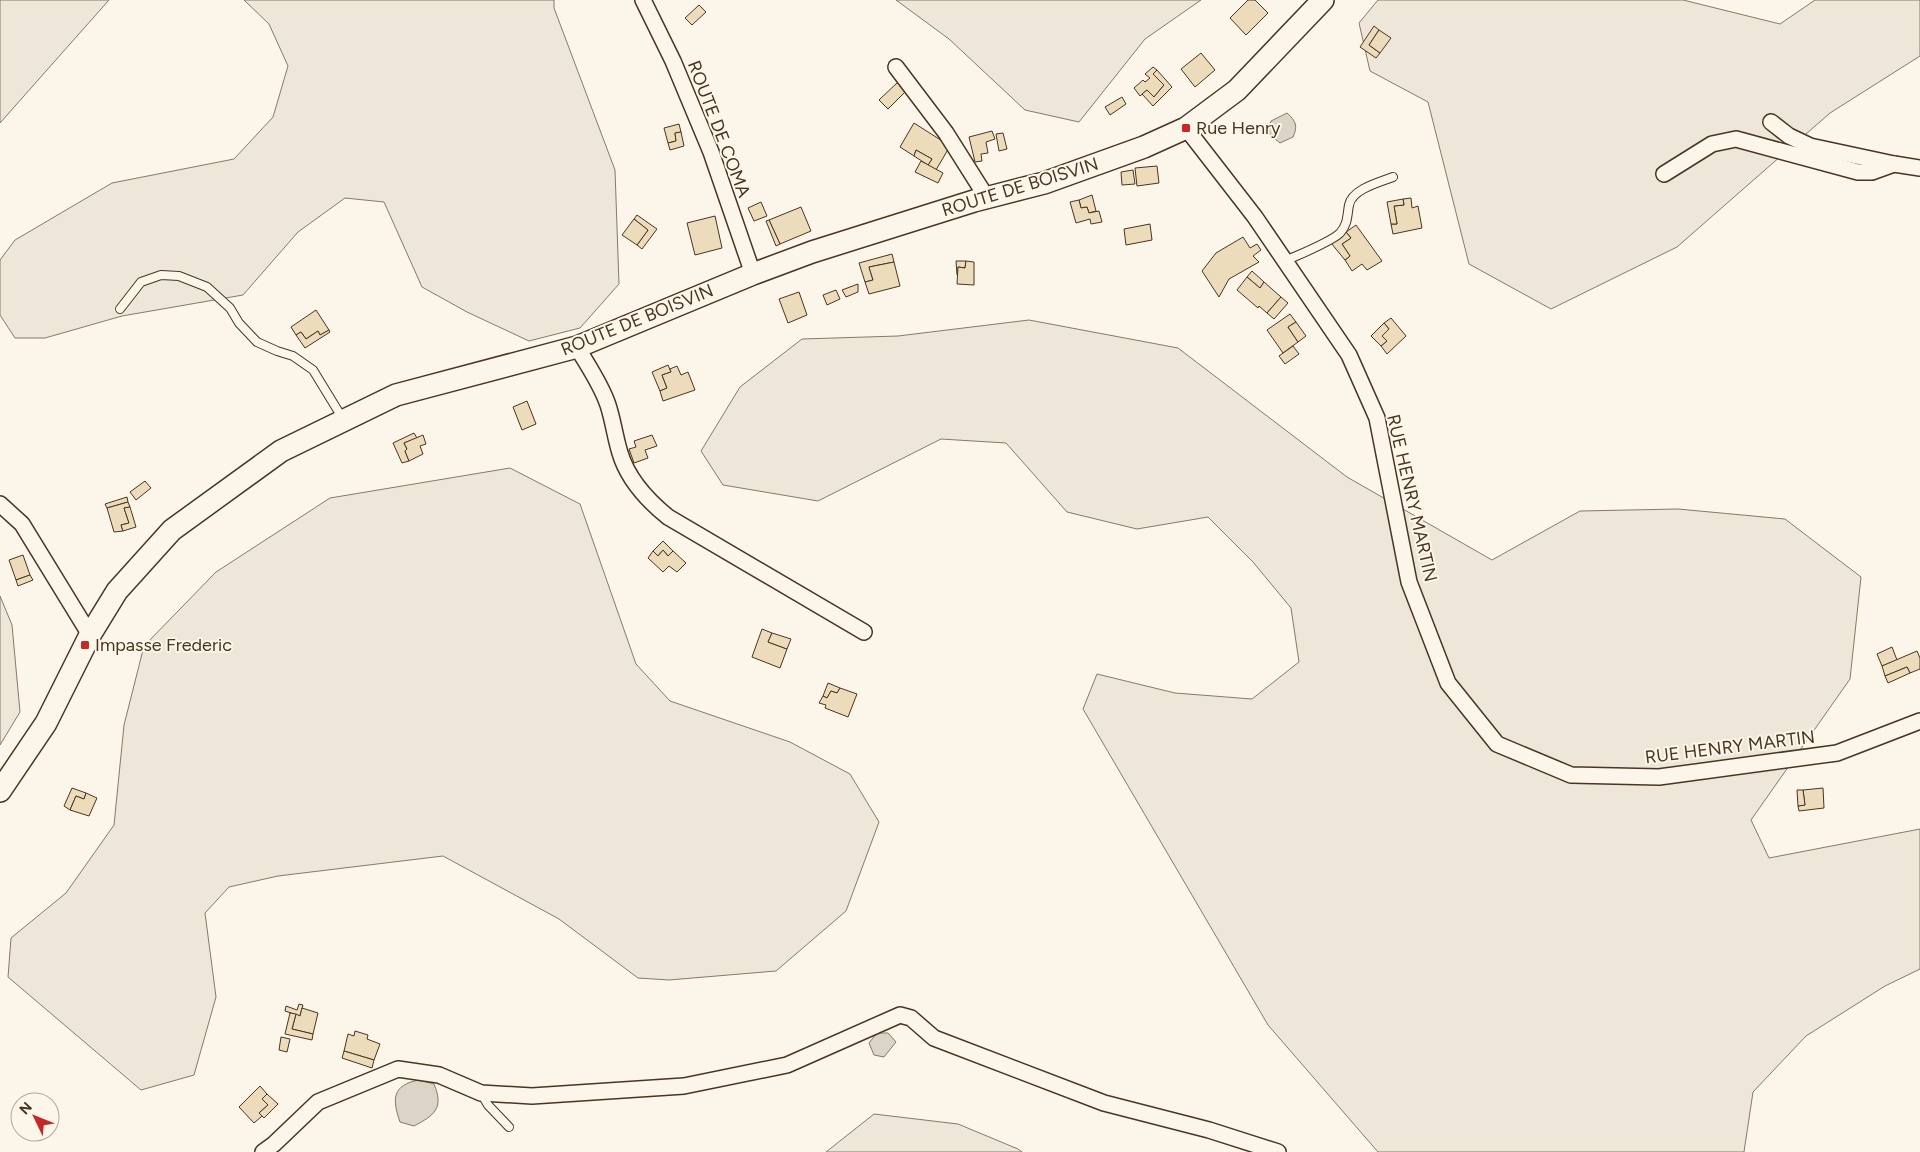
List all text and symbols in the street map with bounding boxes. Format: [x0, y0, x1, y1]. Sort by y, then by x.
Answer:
street label: ROUTE DE COMA [683, 58, 755, 200]
place label: Rue Henry [1196, 117, 1281, 139]
marker: Rue Henry [1180, 122, 1192, 134]
street label: ROUTE DE BOISVIN [939, 153, 1101, 221]
street label: ROUTE DE BOISVIN [558, 279, 716, 361]
street label: RUE HENRY MARTIN [1382, 412, 1442, 584]
place label: Impasse Frederic [95, 634, 232, 656]
marker: Impasse Frederic [79, 639, 91, 651]
street label: RUE HENRY MARTIN [1644, 726, 1816, 768]
north arrow [10, 1092, 60, 1142]
text: N [16, 1099, 36, 1118]

